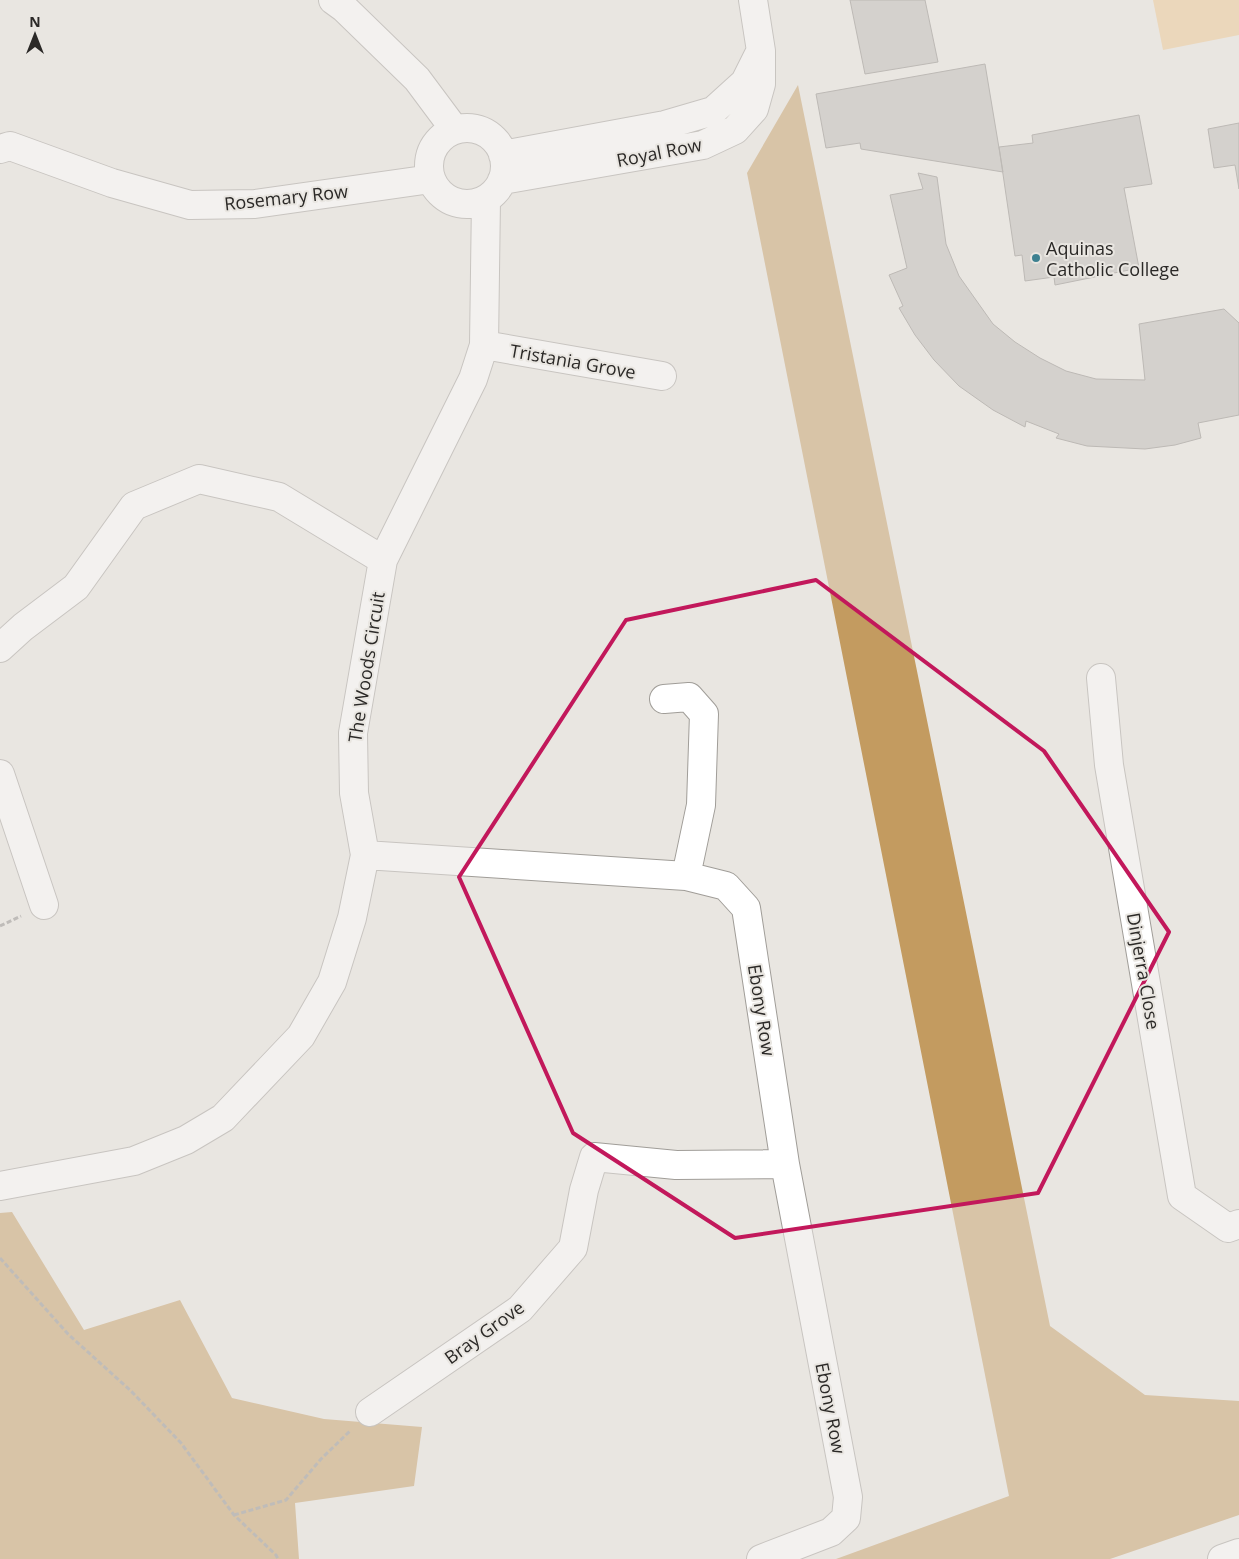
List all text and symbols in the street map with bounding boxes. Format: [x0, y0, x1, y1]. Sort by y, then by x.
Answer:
north arrow [10, 10, 60, 60]
text: N [29, 12, 41, 31]
street label: Royal Row [614, 132, 704, 172]
street label: Rosemary Row [223, 179, 349, 215]
place label: Aquinas Catholic College [1046, 236, 1179, 281]
marker: Aquinas Catholic College [1030, 252, 1042, 264]
street label: Tristania Grove [508, 338, 638, 384]
street label: The Woods Circuit [342, 590, 390, 744]
street label: Dinjerra Close [1122, 911, 1166, 1031]
street label: Ebony Row [743, 962, 781, 1058]
street label: Bray Grove [439, 1295, 529, 1369]
street label: Ebony Row [810, 1360, 852, 1456]

